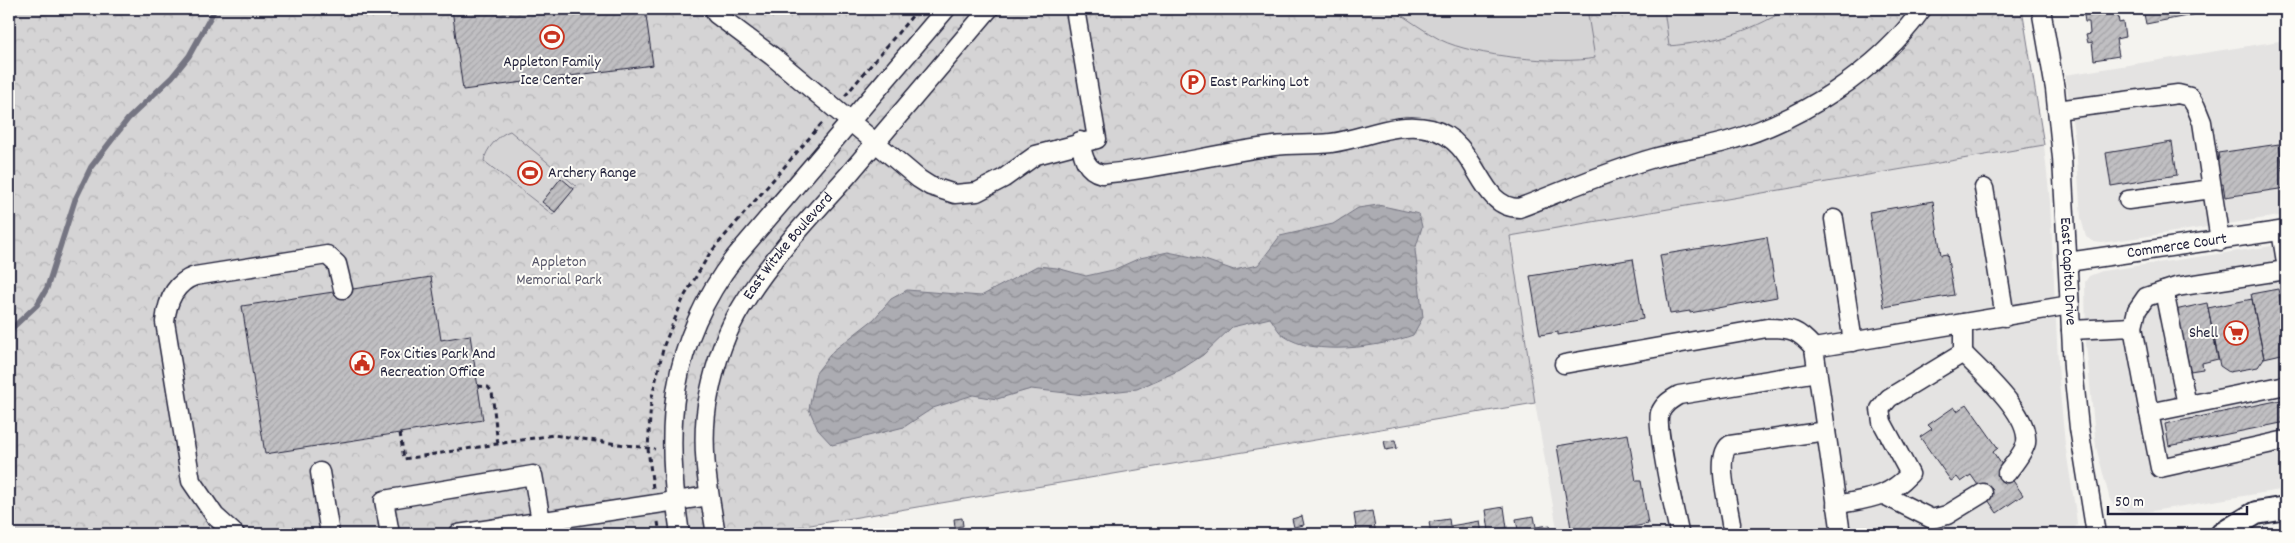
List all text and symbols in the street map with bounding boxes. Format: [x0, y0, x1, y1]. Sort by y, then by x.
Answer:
sports icon: Appleton Family Ice Center [539, 24, 565, 50]
place label: Appleton Family Ice Center [503, 51, 601, 92]
parking icon: East Parking Lot [1180, 69, 1206, 95]
place label: East Parking Lot [1210, 71, 1309, 94]
sports icon: Archery Range [517, 160, 543, 186]
place label: Archery Range [548, 162, 636, 185]
street label: East Witzke Boulevard [737, 187, 839, 304]
street label: East Capitol Drive [2054, 217, 2082, 326]
street label: Commerce Court [2125, 227, 2229, 265]
park label: Appleton Memorial Park [516, 251, 602, 292]
supermarket icon: Shell [2223, 320, 2249, 346]
place label: Shell [2189, 322, 2218, 345]
place label: Fox Cities Park And Recreation Office [380, 343, 496, 384]
public building icon: Fox Cities Park And Recreation Office [349, 350, 375, 376]
scale bar [2108, 483, 2246, 515]
text: 50 m [2115, 492, 2144, 514]

